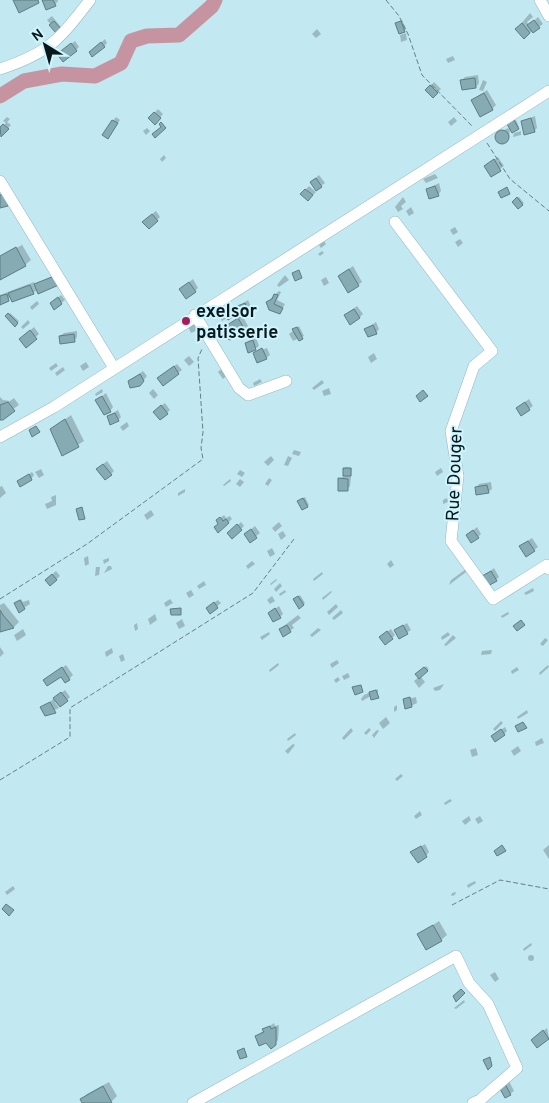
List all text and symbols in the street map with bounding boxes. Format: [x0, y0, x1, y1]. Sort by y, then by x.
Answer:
north arrow [20, 20, 70, 70]
text: N [29, 26, 47, 46]
place label: exelsor patisserie [196, 301, 278, 345]
marker: exelsor patisserie [180, 315, 192, 327]
street label: Rue Douger [442, 426, 469, 522]

